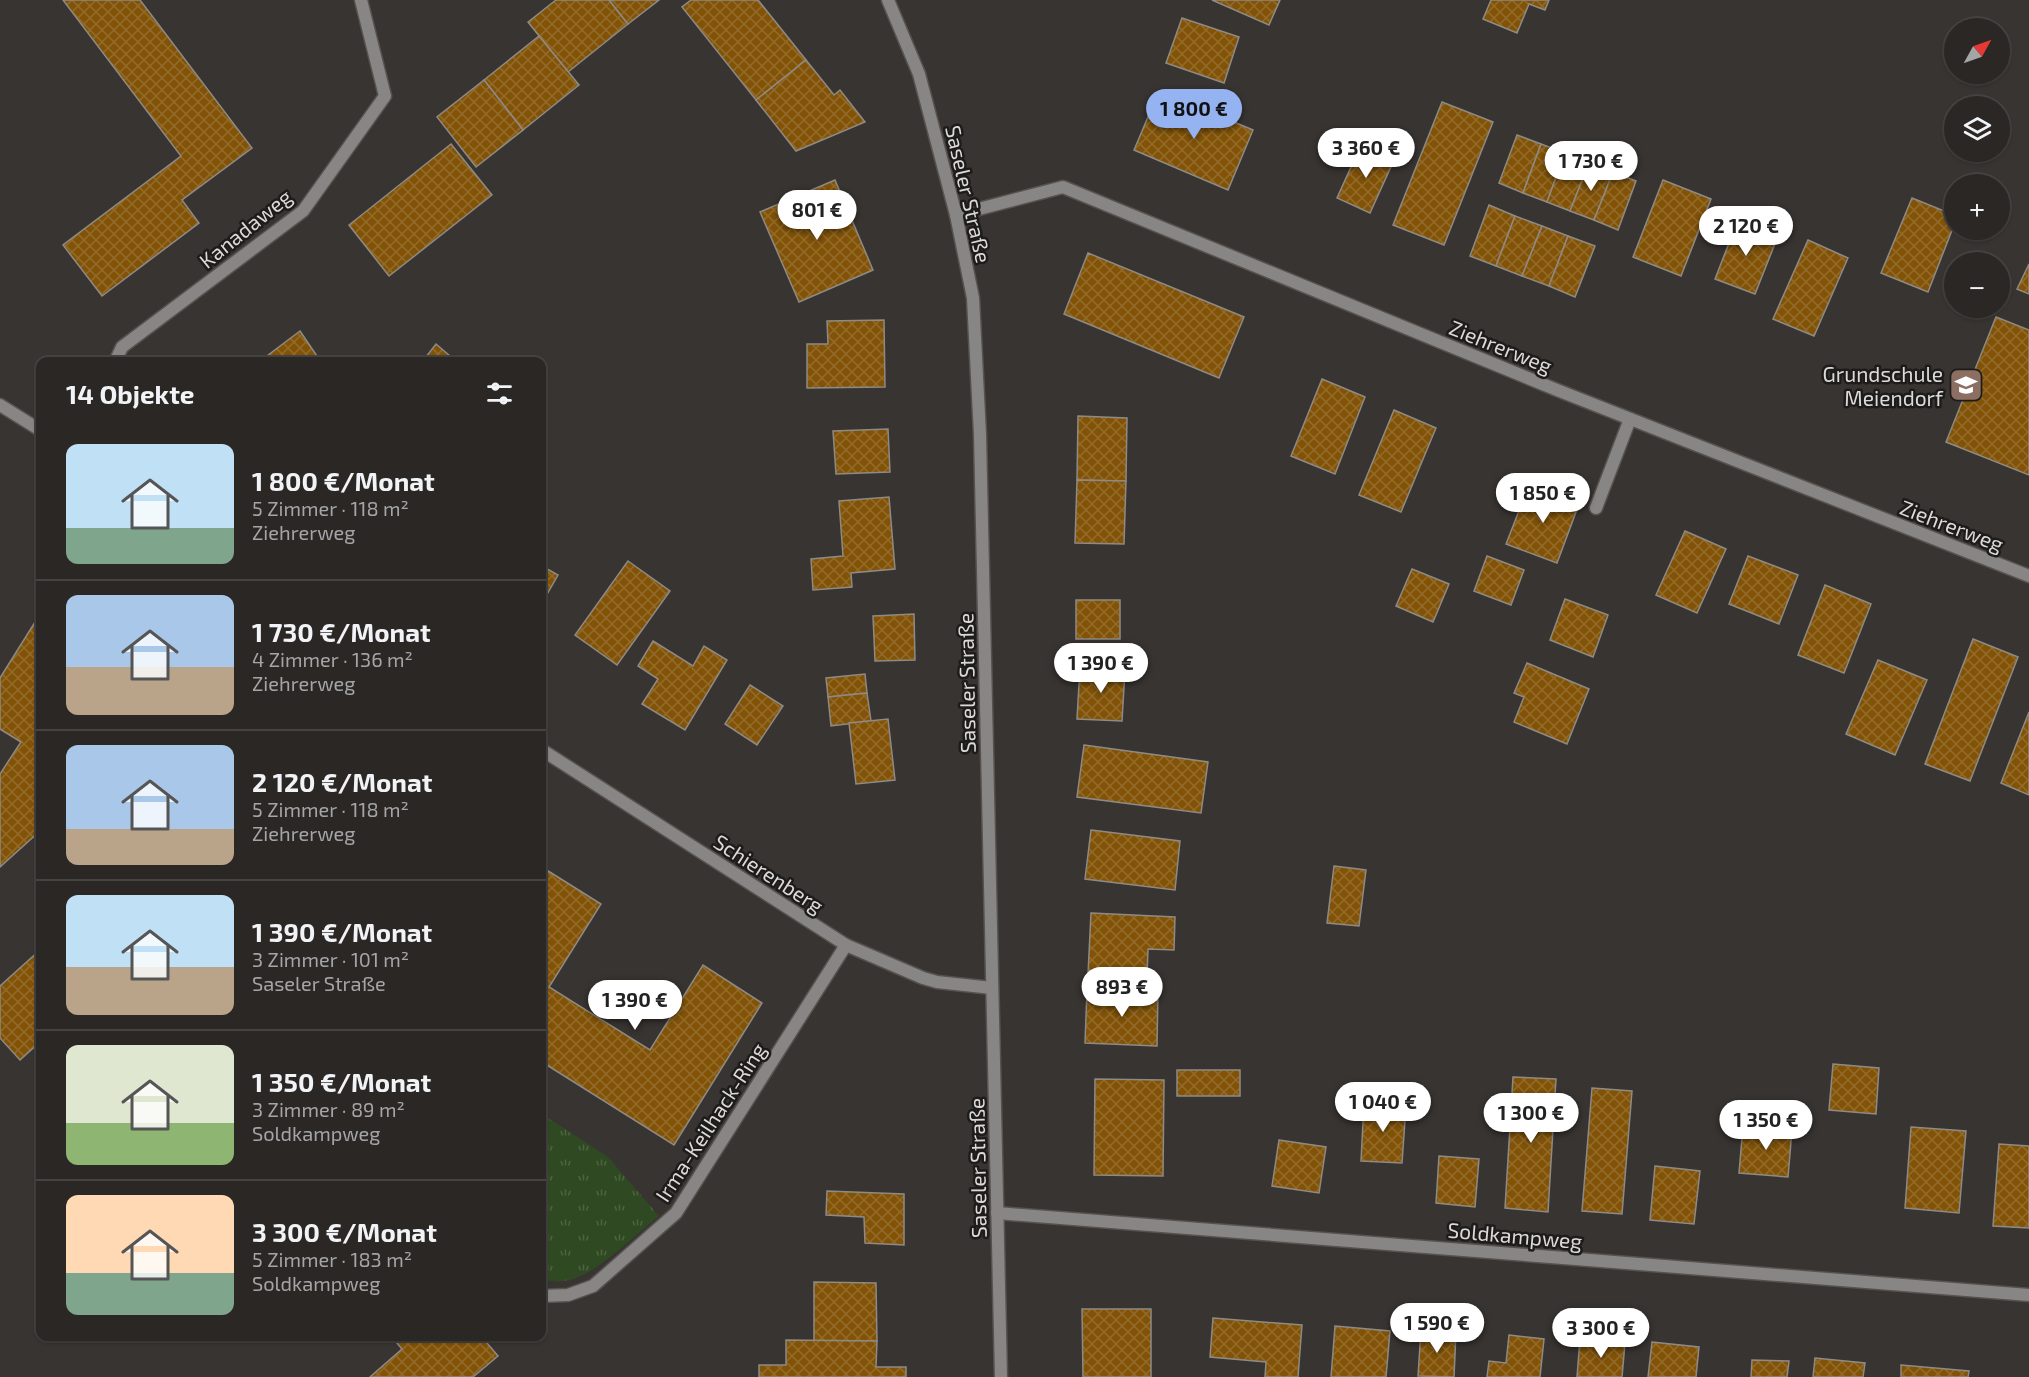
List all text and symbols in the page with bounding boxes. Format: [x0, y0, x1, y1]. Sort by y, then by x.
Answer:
north arrow [1944, 18, 2010, 84]
map controls [1944, 18, 2010, 318]
pin: 1 800 € [1139, 89, 1249, 140]
text: 1 800 € [1160, 96, 1228, 120]
button: layers [1944, 96, 2010, 162]
street label: Saseler Straße [941, 123, 997, 265]
pin: 3 360 € [1311, 128, 1421, 179]
text: 3 360 € [1332, 135, 1400, 159]
pin: 1 730 € [1536, 141, 1646, 192]
text: 1 730 € [1559, 148, 1623, 172]
button: + [1944, 174, 2010, 240]
street label: Kanadaweg [194, 183, 296, 273]
pin: 801 € [775, 190, 859, 241]
text: 801 € [792, 197, 842, 221]
pin: 2 120 € [1691, 206, 1801, 257]
text: 2 120 € [1713, 213, 1779, 237]
button: − [1944, 252, 2010, 318]
street label: Ziehrerweg [1446, 314, 1556, 378]
place label: Grundschule Meiendorf [1823, 361, 1944, 410]
school or university icon: Grundschule Meiendorf [1948, 367, 1984, 403]
icon: filters [483, 377, 516, 410]
text: 14 Objekte [66, 378, 194, 409]
text: 1 800 €/Monat [252, 465, 435, 496]
icon: home [114, 468, 186, 540]
pin: 1 850 € [1488, 473, 1598, 524]
text: 1 850 € [1510, 480, 1576, 504]
street label: Ziehrerweg [1897, 494, 2007, 556]
text: 5 Zimmer · 118 m² [252, 496, 409, 520]
text: Ziehrerweg [252, 520, 355, 544]
street label: Saseler Straße [952, 613, 980, 753]
text: 1 730 €/Monat [252, 616, 431, 647]
icon: home [114, 619, 186, 691]
pin: 1 390 € [1046, 643, 1156, 694]
text: 4 Zimmer · 136 m² [252, 647, 413, 671]
text: 1 390 € [1068, 650, 1134, 674]
text: Ziehrerweg [252, 671, 355, 695]
text: 2 120 €/Monat [252, 766, 432, 797]
icon: home [114, 769, 186, 841]
text: 5 Zimmer · 118 m² [252, 797, 409, 821]
text: Ziehrerweg [252, 821, 355, 845]
street label: Schierenberg [709, 828, 829, 918]
text: 1 390 €/Monat [252, 916, 432, 947]
icon: home [114, 919, 186, 991]
text: 3 Zimmer · 101 m² [252, 947, 409, 971]
pin: 893 € [1080, 967, 1164, 1018]
text: Saseler Straße [252, 971, 386, 995]
text: 893 € [1096, 974, 1148, 998]
pin: 1 390 € [580, 980, 690, 1031]
text: 1 390 € [602, 987, 668, 1011]
street label: Irma-Keilhack-Ring [649, 1038, 771, 1206]
text: 1 350 €/Monat [252, 1066, 431, 1097]
icon: home [114, 1069, 186, 1141]
pin: 1 040 € [1328, 1082, 1438, 1133]
text: 1 040 € [1349, 1089, 1417, 1113]
pin: 1 300 € [1476, 1093, 1586, 1144]
text: 3 Zimmer · 89 m² [252, 1097, 405, 1121]
street label: Saseler Straße [963, 1098, 991, 1238]
text: 1 300 € [1498, 1100, 1564, 1124]
pin: 1 350 € [1711, 1100, 1821, 1151]
text: 1 350 € [1733, 1107, 1799, 1131]
text: Soldkampweg [252, 1121, 381, 1145]
text: 3 300 €/Monat [252, 1216, 437, 1247]
street label: Soldkampweg [1447, 1217, 1584, 1253]
icon: home [114, 1219, 186, 1291]
text: 5 Zimmer · 183 m² [252, 1247, 412, 1271]
text: Soldkampweg [252, 1271, 381, 1295]
pin: 1 590 € [1382, 1303, 1492, 1354]
pin: 3 300 € [1546, 1308, 1656, 1359]
text: 1 590 € [1404, 1310, 1470, 1334]
text: 3 300 € [1566, 1315, 1636, 1339]

